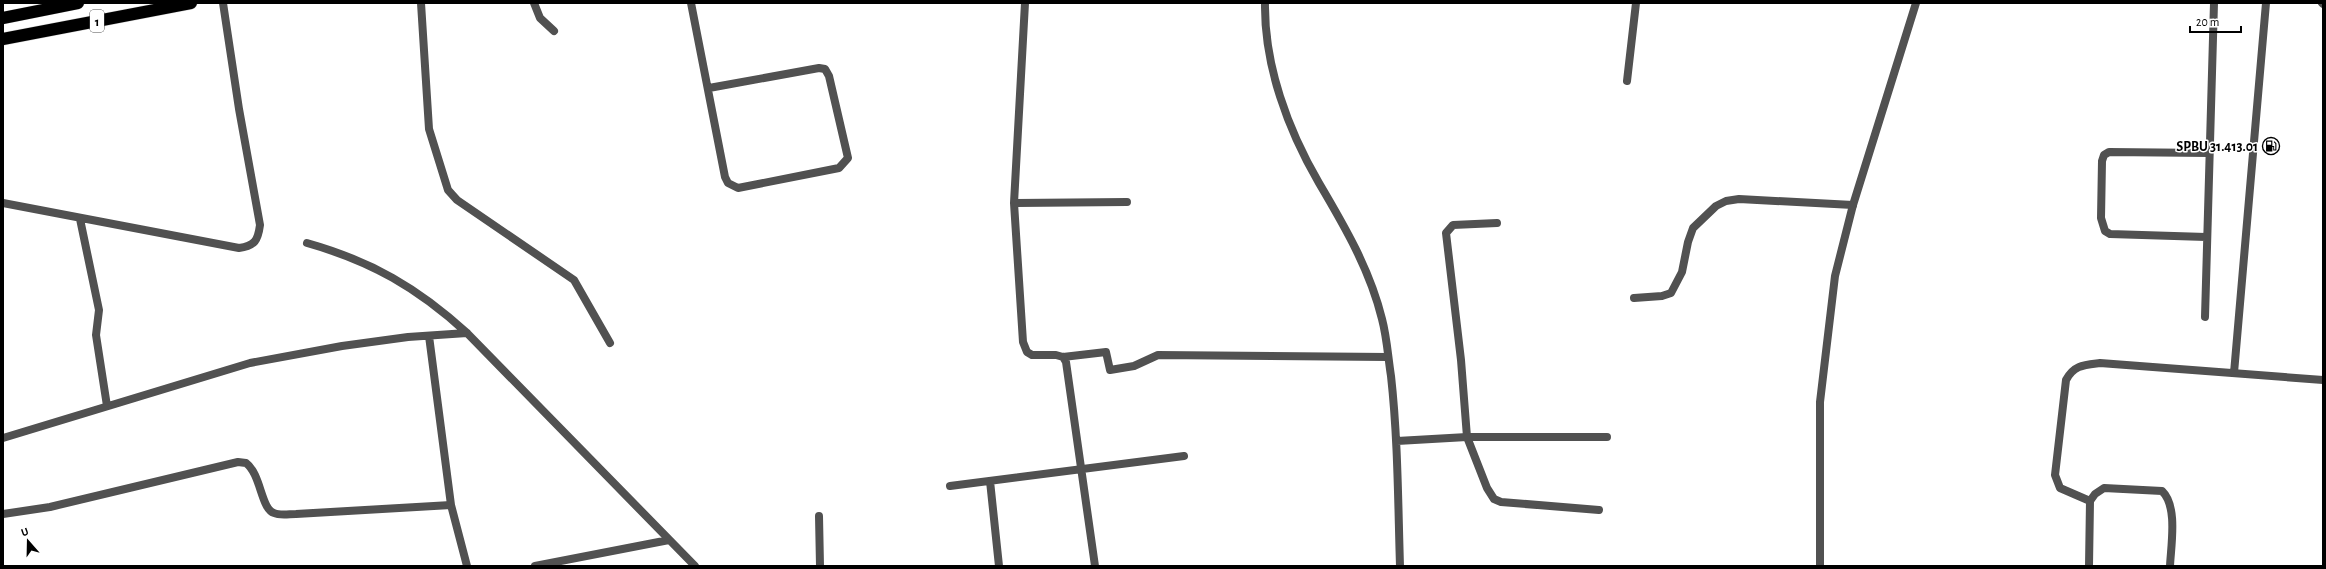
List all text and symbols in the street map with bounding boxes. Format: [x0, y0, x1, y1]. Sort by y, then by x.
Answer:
scale bar [2190, 8, 2241, 34]
road number: 1 [90, 10, 104, 32]
text: 20 m [2196, 16, 2219, 28]
fuel station icon: SPBU 31.413.01 [2261, 136, 2281, 156]
place label: SPBU 31.413.01 [2176, 140, 2258, 154]
north arrow [8, 521, 48, 561]
text: U [20, 526, 30, 538]

